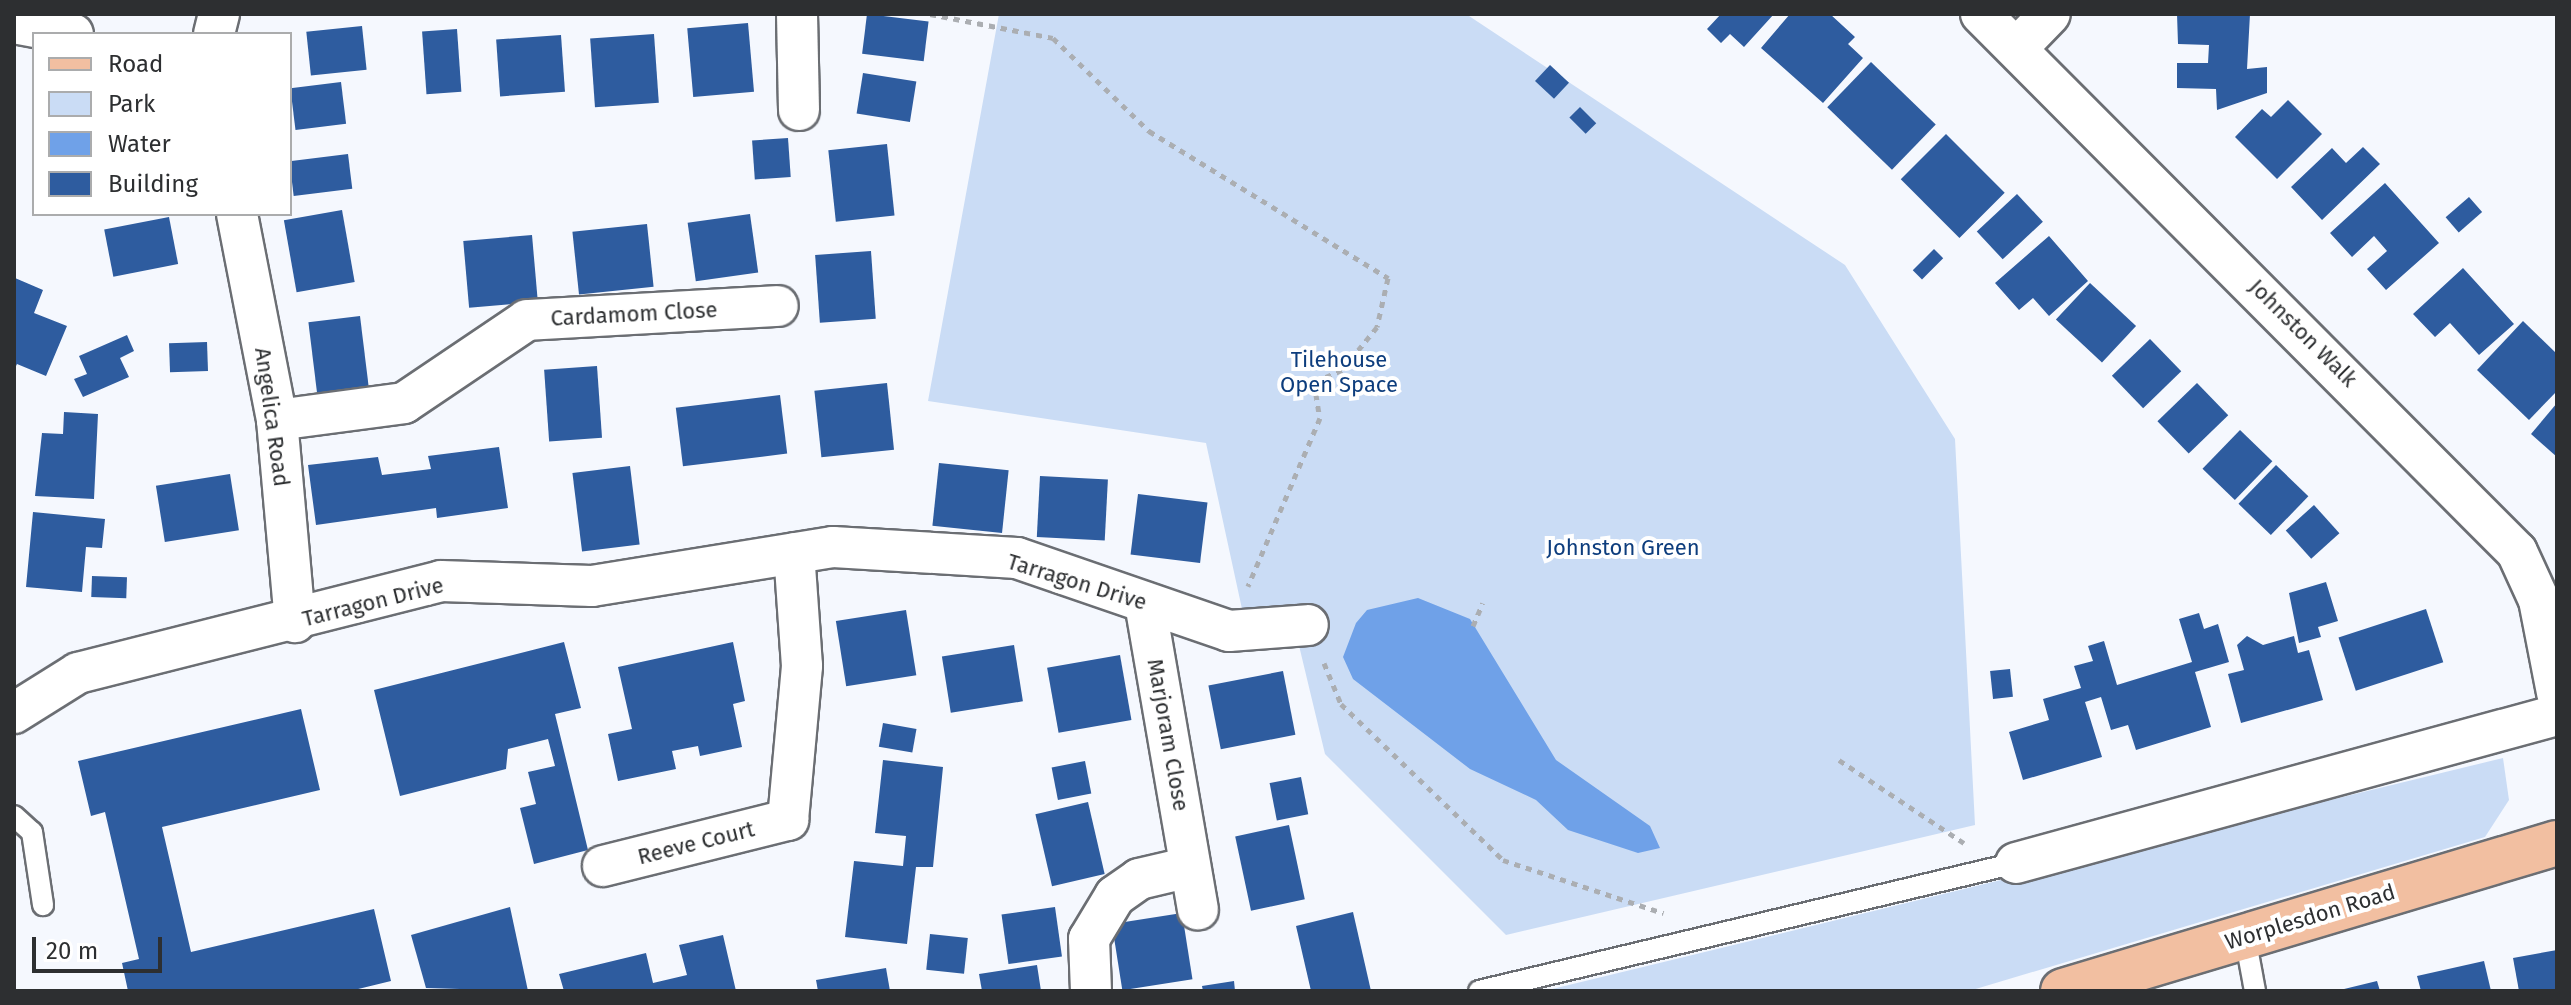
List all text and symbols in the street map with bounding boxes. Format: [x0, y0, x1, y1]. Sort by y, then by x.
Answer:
legend [32, 32, 292, 216]
text: Road [108, 50, 163, 78]
text: Park [108, 90, 155, 118]
text: Water [108, 130, 171, 158]
text: Building [108, 170, 198, 198]
street label: Johnston Walk [2244, 274, 2362, 392]
street label: Cardamom Close [550, 296, 718, 332]
street label: Angelica Road [249, 346, 295, 488]
park label: Tilehouse Open Space [1280, 346, 1398, 398]
park label: Johnston Green [1546, 535, 1700, 561]
street label: Tarragon Drive [1004, 548, 1150, 616]
street label: Tarragon Drive [300, 572, 446, 632]
street label: Marjoram Close [1142, 657, 1194, 813]
street label: Reeve Court [635, 816, 757, 870]
street label: Worplesdon Road [2222, 879, 2398, 955]
scale bar [36, 921, 166, 971]
text: 20 m [46, 937, 98, 965]

